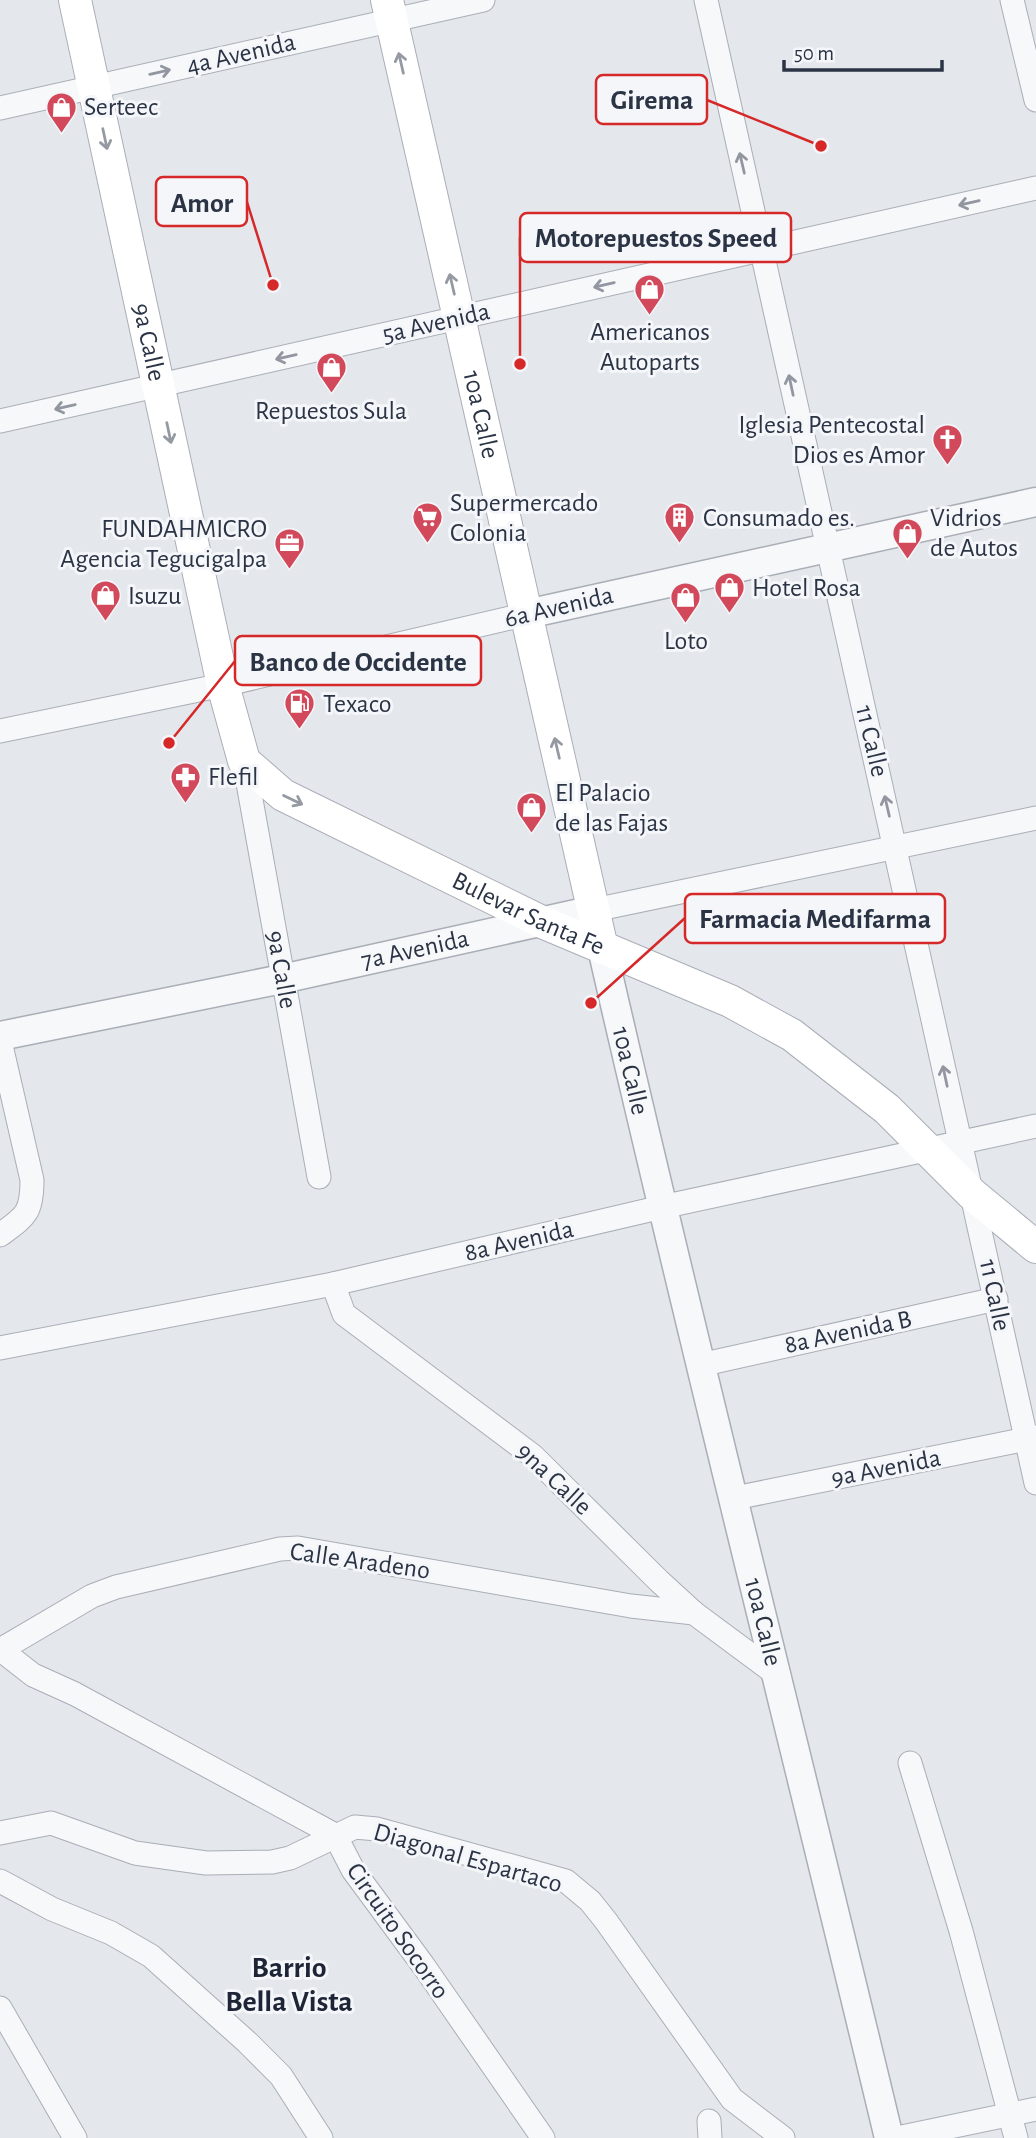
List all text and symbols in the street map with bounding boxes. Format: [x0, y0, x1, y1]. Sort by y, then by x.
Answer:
scale bar [784, 28, 942, 72]
street label: 4a Avenida [184, 29, 298, 79]
text: 50 m [794, 43, 834, 64]
one-way arrow [394, 52, 407, 75]
one-way arrow [148, 65, 171, 78]
callout: Girema [596, 75, 707, 124]
text: Girema [610, 87, 694, 115]
shop icon: Serteec [44, 90, 78, 134]
place label: Serteec [84, 94, 158, 120]
one-way arrow [99, 127, 112, 149]
one-way arrow [735, 152, 749, 175]
callout: Amor [156, 177, 247, 226]
text: Amor [171, 190, 234, 218]
one-way arrow [958, 197, 981, 210]
callout: Motorepuestos Speed [520, 213, 791, 262]
text: Motorepuestos Speed [535, 225, 777, 253]
shop icon: Americanos Autoparts [633, 272, 667, 316]
one-way arrow [444, 274, 457, 296]
one-way arrow [593, 279, 616, 293]
street label: 5a Avenida [380, 298, 492, 348]
street label: 9a Calle [128, 301, 170, 383]
place label: Americanos Autoparts [590, 319, 710, 375]
one-way arrow [276, 351, 298, 364]
shop icon: Repuestos Sula [314, 351, 348, 395]
street label: 10a Calle [458, 368, 504, 461]
one-way arrow [784, 374, 798, 397]
place label: Repuestos Sula [255, 398, 407, 424]
one-way arrow [54, 401, 76, 414]
place label: Iglesia Pentecostal Dios es Amor [739, 412, 926, 468]
one-way arrow [162, 421, 176, 444]
church icon: Iglesia Pentecostal Dios es Amor [931, 423, 965, 467]
place label: Supermercado Colonia [450, 490, 598, 546]
supermarket icon: Supermercado Colonia [410, 501, 444, 545]
building icon: Consumado es. [663, 501, 697, 545]
place label: Consumado es. [703, 505, 855, 531]
place label: Vidrios de Autos [930, 505, 1018, 561]
place label: FUNDAHMICRO Agencia Tegucigalpa [60, 516, 267, 572]
shop icon: Vidrios de Autos [890, 516, 924, 560]
office icon: FUNDAHMICRO Agencia Tegucigalpa [273, 527, 307, 571]
shop icon: Hotel Rosa [712, 571, 746, 615]
place label: Hotel Rosa [752, 575, 861, 601]
shop icon: Isuzu [88, 579, 122, 623]
shop icon: Loto [669, 581, 703, 625]
street label: 6a Avenida [502, 582, 616, 632]
place label: Isuzu [128, 583, 181, 609]
place label: Loto [664, 628, 708, 654]
callout: Banco de Occidente [235, 636, 481, 685]
text: Banco de Occidente [249, 649, 467, 677]
fuel station icon: Texaco [283, 687, 317, 731]
place label: Texaco [323, 691, 392, 717]
street label: 11 Calle [851, 703, 893, 779]
one-way arrow [550, 737, 564, 760]
pharmacy icon: Flefil [168, 760, 202, 804]
place label: Flefil [208, 764, 259, 790]
place label: El Palacio de las Fajas [555, 780, 668, 836]
shop icon: El Palacio de las Fajas [515, 791, 549, 835]
one-way arrow [282, 793, 303, 807]
one-way arrow [879, 795, 893, 818]
street label: Bulevar Santa Fe [448, 867, 608, 960]
callout: Farmacia Medifarma [685, 894, 945, 943]
text: Farmacia Medifarma [699, 906, 931, 934]
street label: 7a Avenida [359, 925, 471, 974]
street label: 9a Calle [262, 928, 301, 1011]
street label: 10a Calle [608, 1024, 653, 1117]
one-way arrow [937, 1065, 951, 1088]
street label: 8a Avenida [462, 1216, 576, 1266]
street label: 11 Calle [975, 1257, 1015, 1333]
street label: 8a Avenida B [782, 1306, 914, 1358]
street label: 9na Calle [511, 1438, 597, 1520]
street label: 9a Avenida [829, 1445, 943, 1491]
street label: Calle Aradeno [288, 1538, 432, 1584]
street label: 10a Calle [740, 1575, 787, 1668]
street label: Diagonal Espartaco [371, 1819, 565, 1897]
street label: Circuito Socorro [342, 1858, 454, 2004]
district label: Barrio Bella Vista [225, 1953, 353, 2017]

